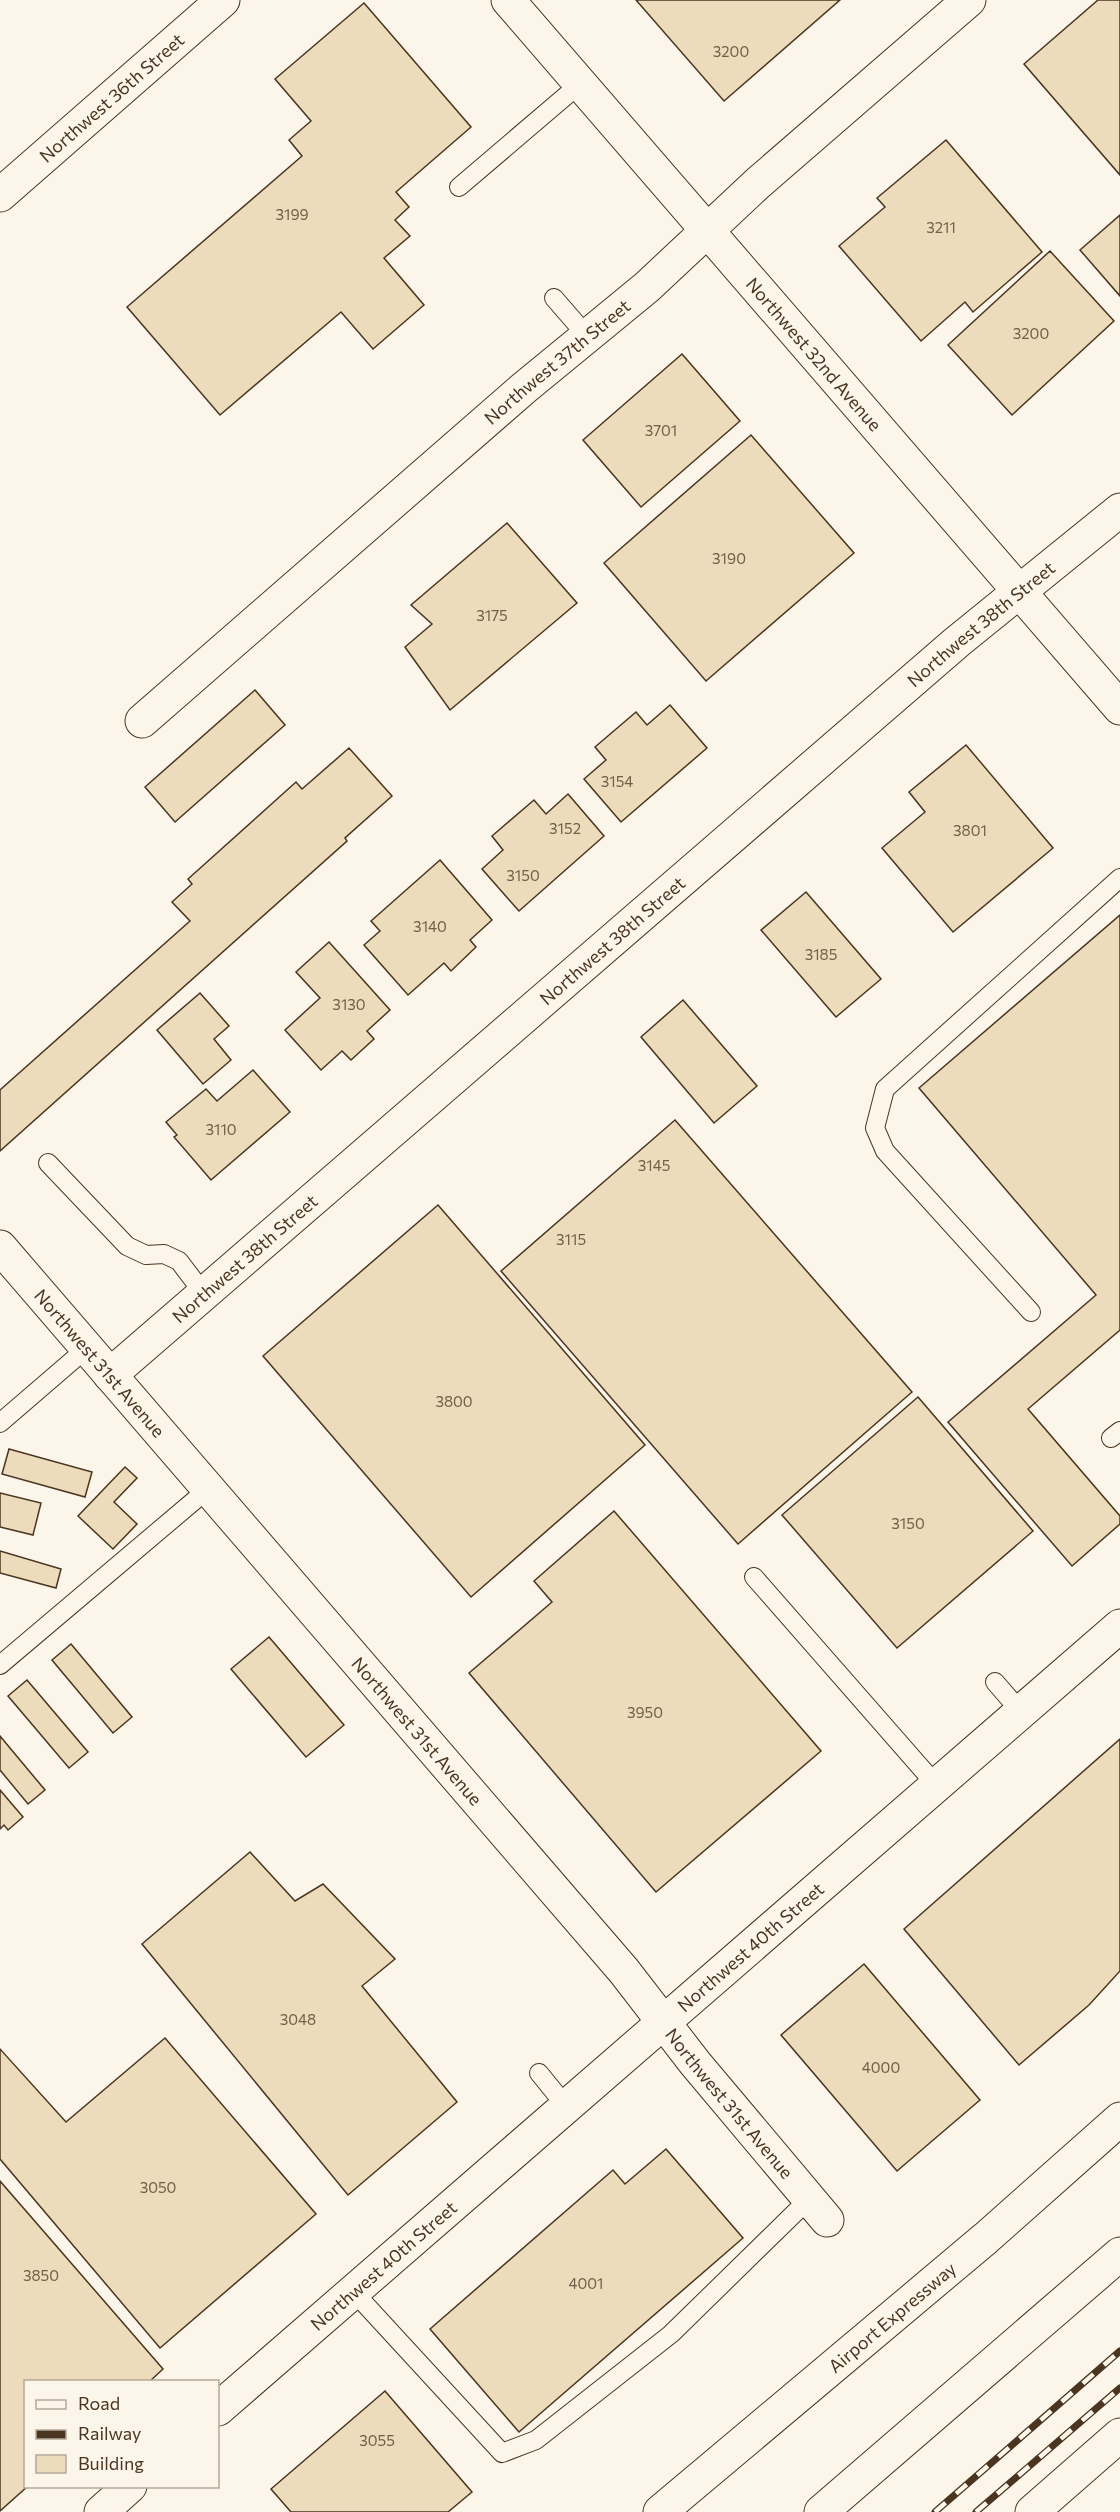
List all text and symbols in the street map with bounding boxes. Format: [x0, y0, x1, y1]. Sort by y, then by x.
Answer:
street label: Northwest 36th Street [35, 28, 188, 167]
house number: 3200 [713, 42, 749, 60]
house number: 3199 [275, 205, 309, 223]
house number: 3211 [926, 218, 956, 236]
street label: Northwest 32nd Avenue [742, 273, 886, 435]
street label: Northwest 37th Street [479, 294, 635, 429]
house number: 3200 [1013, 324, 1049, 342]
house number: 3701 [645, 421, 677, 439]
house number: 3190 [712, 549, 746, 567]
street label: Northwest 38th Street [902, 556, 1059, 691]
house number: 3175 [476, 606, 508, 624]
house number: 3154 [601, 772, 633, 790]
house number: 3152 [549, 819, 581, 837]
house number: 3801 [953, 821, 987, 839]
house number: 3150 [506, 866, 540, 884]
street label: Northwest 38th Street [535, 872, 689, 1009]
house number: 3140 [413, 917, 447, 935]
house number: 3185 [805, 945, 837, 963]
house number: 3130 [332, 995, 366, 1013]
house number: 3110 [205, 1120, 237, 1138]
house number: 3145 [638, 1156, 670, 1174]
street label: Northwest 38th Street [167, 1190, 322, 1327]
house number: 3115 [556, 1230, 586, 1248]
street label: Northwest 31st Avenue [30, 1284, 170, 1442]
house number: 3800 [435, 1392, 473, 1410]
house number: 3150 [891, 1514, 925, 1532]
street label: Northwest 31st Avenue [347, 1652, 487, 1810]
house number: 3950 [627, 1703, 663, 1721]
street label: Northwest 40th Street [673, 1877, 828, 2016]
house number: 3048 [280, 2010, 316, 2028]
street label: Northwest 31st Avenue [661, 2024, 798, 2183]
house number: 4000 [862, 2058, 900, 2076]
house number: 3050 [140, 2178, 176, 2196]
street label: Northwest 40th Street [306, 2196, 461, 2335]
street label: Airport Expressway [824, 2257, 960, 2377]
house number: 3850 [23, 2266, 59, 2284]
house number: 4001 [569, 2274, 604, 2292]
legend [24, 2380, 219, 2488]
text: Road [78, 2392, 120, 2414]
text: Railway [78, 2422, 141, 2444]
house number: 3055 [359, 2431, 395, 2449]
text: Building [78, 2452, 144, 2474]

